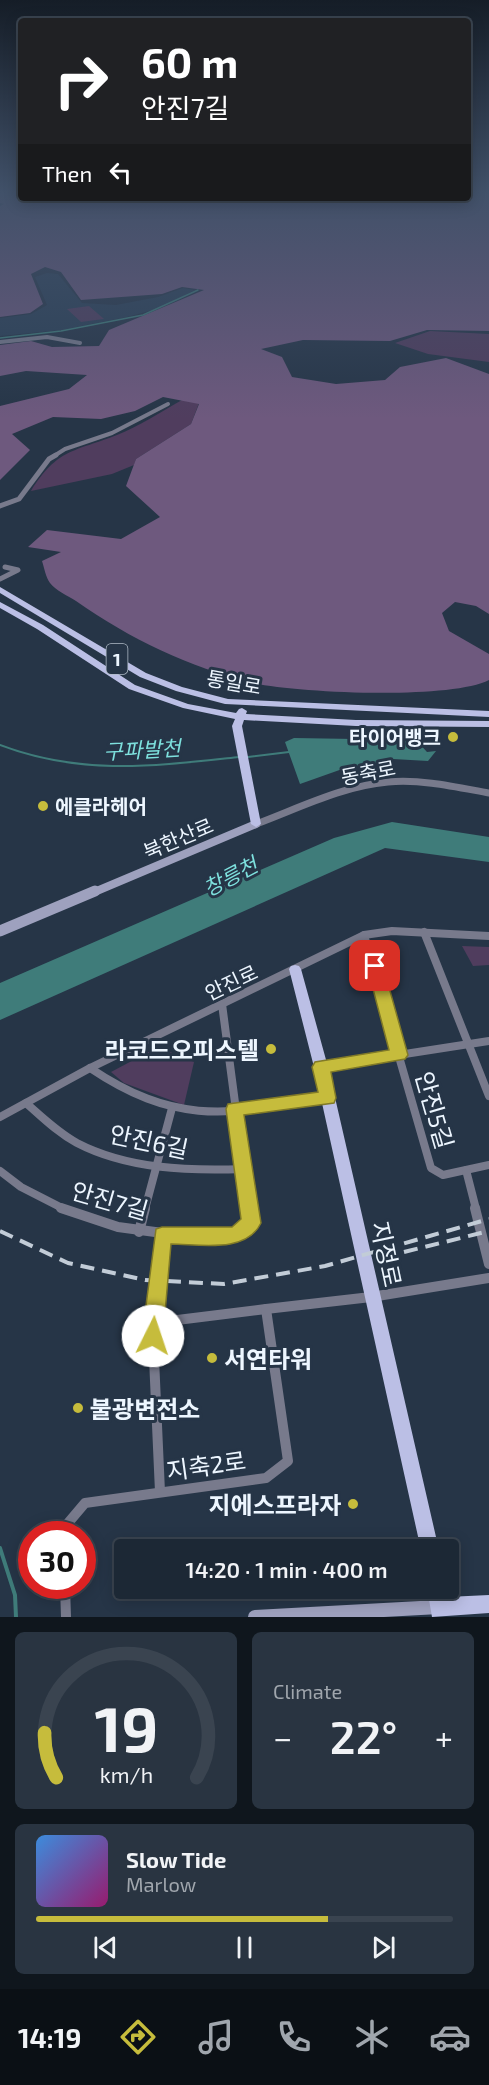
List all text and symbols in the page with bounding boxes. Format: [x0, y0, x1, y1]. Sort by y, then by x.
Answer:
text: 60 m [141, 36, 238, 86]
icon: right [42, 42, 120, 120]
text: 안진7길 [141, 91, 229, 123]
icon: left [104, 156, 137, 189]
text: Then [42, 160, 92, 186]
road number: 1 [106, 644, 128, 674]
street label: 통일로 [205, 665, 263, 699]
place label: 타이어뱅크 [349, 725, 441, 749]
marker: 타이어뱅크 [446, 730, 460, 744]
water label: 구파발천 [103, 734, 184, 764]
street label: 동축로 [339, 755, 397, 789]
place label: 에클라헤어 [55, 794, 147, 818]
marker: 에클라헤어 [36, 799, 50, 813]
street label: 북한산로 [139, 813, 217, 863]
water label: 창릉천 [199, 850, 264, 901]
pin [349, 940, 400, 991]
icon: arrive [358, 949, 391, 982]
street label: 안진로 [201, 959, 261, 1005]
place label: 라코드오피스텔 [104, 1035, 259, 1064]
marker: 라코드오피스텔 [264, 1042, 278, 1056]
street label: 안진5길 [410, 1068, 460, 1152]
street label: 안진6길 [107, 1119, 191, 1163]
street label: 안진7길 [68, 1175, 152, 1225]
street label: 지정로 [366, 1219, 408, 1289]
position arrow [121, 1304, 185, 1368]
place label: 서연타워 [224, 1344, 312, 1373]
marker: 서연타워 [205, 1351, 219, 1365]
place label: 불광변전소 [90, 1394, 200, 1423]
marker: 불광변전소 [71, 1401, 85, 1415]
street label: 지축2로 [165, 1445, 247, 1485]
place label: 지에스프라자 [209, 1490, 341, 1519]
marker: 지에스프라자 [346, 1497, 360, 1511]
speed limit sign: 30 [18, 1521, 96, 1599]
text: 14:20 · 1 min · 400 m [185, 1556, 388, 1582]
text: Climate [273, 1679, 342, 1703]
text: 19 [94, 1690, 158, 1765]
text: 22° [330, 1709, 397, 1763]
text: − [273, 1717, 292, 1757]
text: + [435, 1717, 453, 1757]
text: km/h [99, 1762, 153, 1787]
text: Slow Tide [126, 1846, 226, 1872]
text: Marlow [126, 1872, 196, 1896]
icon: previous [89, 1931, 122, 1964]
icon: pause [228, 1931, 261, 1964]
icon: next [367, 1931, 400, 1964]
icon: directions [117, 2016, 159, 2058]
icon: music [195, 2016, 237, 2058]
icon: phone [273, 2016, 315, 2058]
icon: climate [351, 2016, 393, 2058]
icon: car [429, 2016, 471, 2058]
text: 14:19 [18, 2021, 81, 2053]

